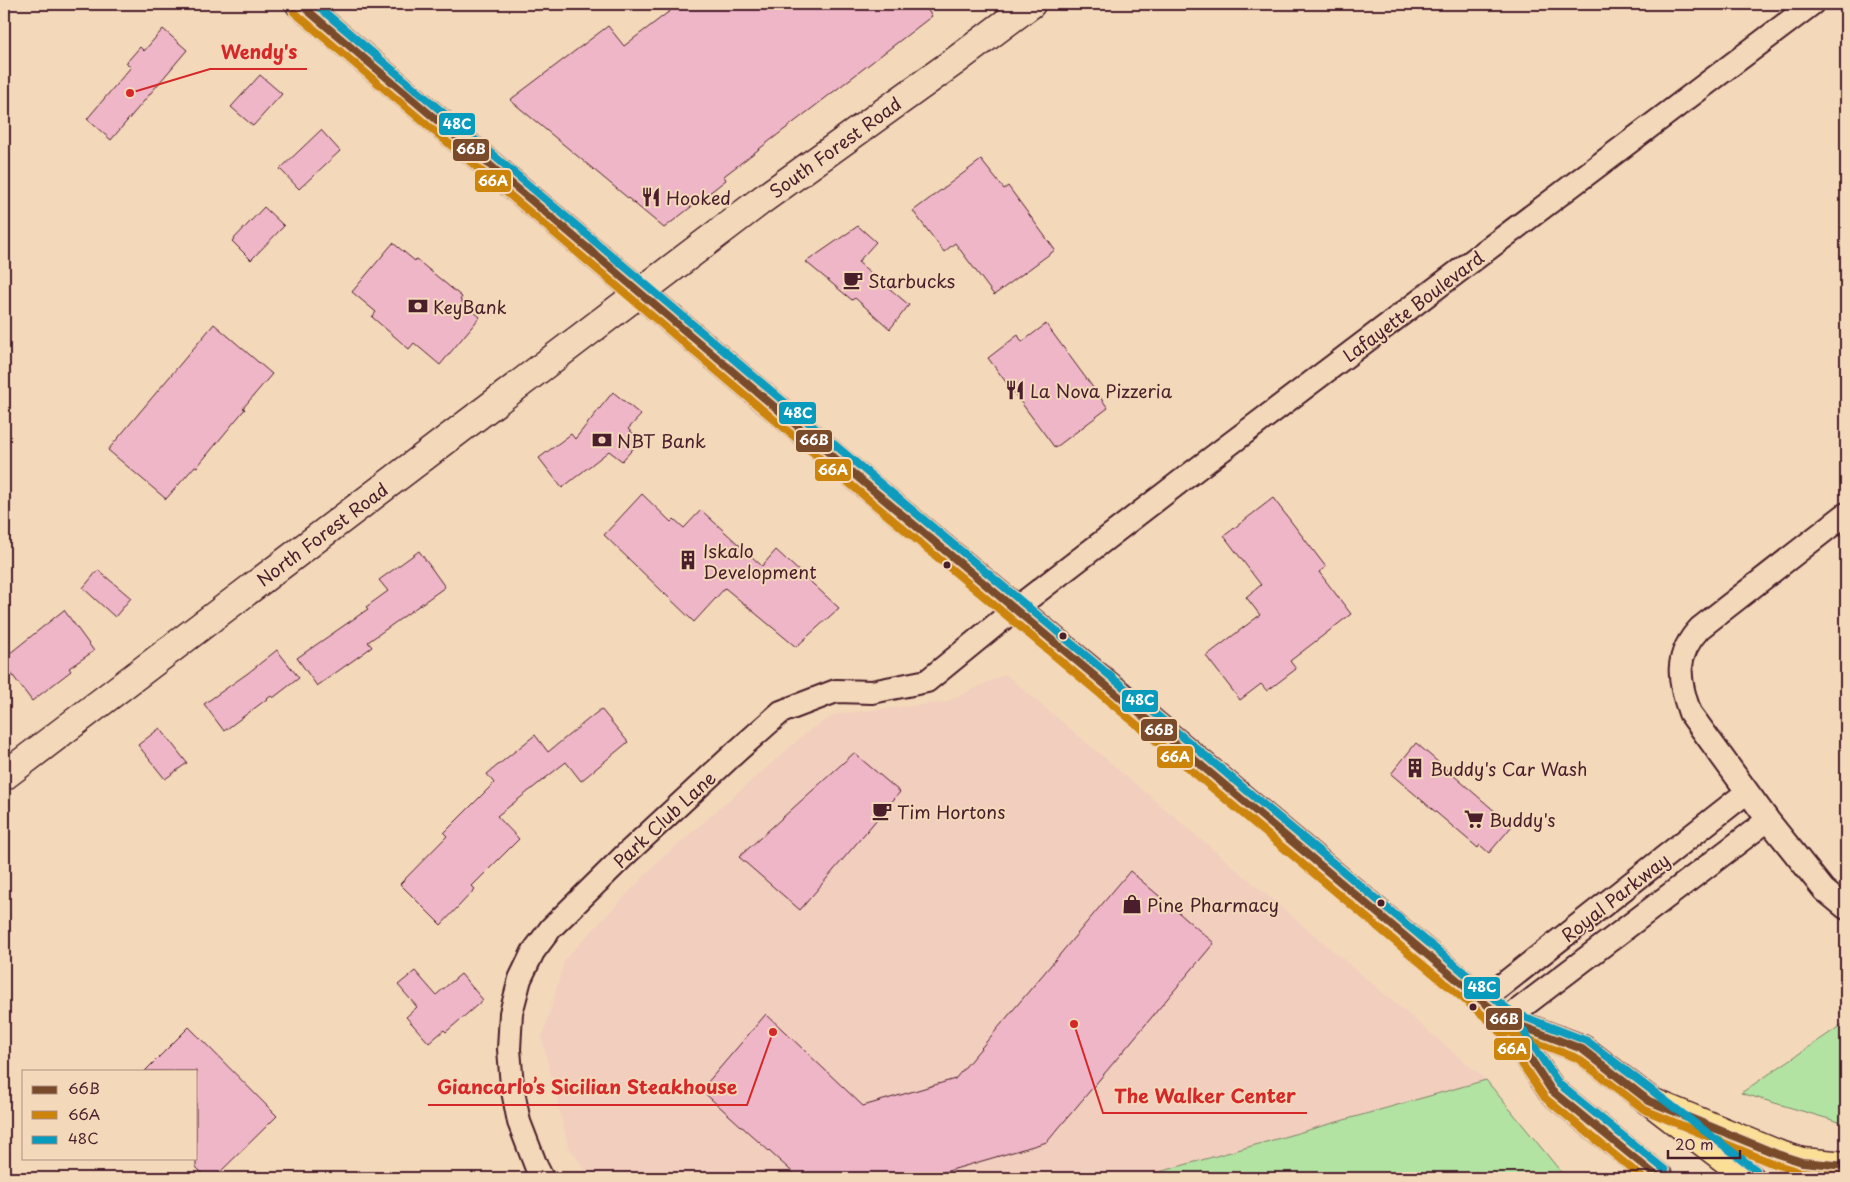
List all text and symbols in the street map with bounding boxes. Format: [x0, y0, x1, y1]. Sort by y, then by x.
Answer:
callout: Wendy's [210, 35, 307, 69]
text: Wendy's [221, 37, 297, 65]
street label: South Forest Road [763, 90, 907, 204]
line badge: 48C [438, 112, 476, 136]
text: 48C [443, 113, 471, 134]
line badge: 66B [452, 138, 490, 162]
text: 66B [456, 138, 486, 159]
line badge: 66A [474, 169, 512, 193]
text: 66A [478, 170, 508, 191]
place label: Hooked [666, 184, 731, 211]
restaurant icon: Hooked [640, 186, 662, 208]
street label: Lafayette Boulevard [1337, 244, 1489, 368]
place label: Starbucks [868, 267, 955, 294]
cafe icon: Starbucks [842, 269, 864, 291]
place label: KeyBank [433, 293, 507, 320]
bank icon: KeyBank [407, 295, 429, 317]
place label: La Nova Pizzeria [1030, 377, 1173, 404]
restaurant icon: La Nova Pizzeria [1004, 379, 1026, 401]
line badge: 48C [778, 401, 817, 425]
text: 48C [784, 402, 812, 423]
place label: NBT Bank [617, 427, 706, 454]
bank icon: NBT Bank [591, 429, 613, 451]
line badge: 66B [795, 429, 833, 453]
text: 66B [799, 429, 829, 450]
line badge: 66A [814, 458, 852, 482]
text: 66A [818, 459, 848, 480]
street label: North Forest Road [251, 476, 393, 592]
place label: Iskalo Development [703, 537, 817, 585]
building icon: Iskalo Development [677, 549, 699, 571]
unlabelled marker [942, 560, 952, 570]
unlabelled marker [1058, 631, 1068, 641]
line badge: 48C [1121, 689, 1159, 713]
text: 48C [1126, 689, 1154, 710]
line badge: 66B [1140, 718, 1178, 742]
text: 66B [1144, 719, 1174, 740]
line badge: 66A [1156, 745, 1194, 769]
text: 66A [1160, 746, 1190, 767]
place label: Buddy's Car Wash [1430, 755, 1587, 782]
building icon: Buddy's Car Wash [1404, 757, 1426, 779]
street label: Park Club Lane [607, 764, 721, 874]
place label: Tim Hortons [897, 798, 1005, 825]
cafe icon: Tim Hortons [871, 800, 893, 822]
place label: Buddy's [1489, 806, 1556, 833]
supermarket icon: Buddy's [1463, 808, 1485, 830]
street label: Royal Parkway [1555, 846, 1675, 948]
place label: Pine Pharmacy [1147, 891, 1279, 918]
shop icon: Pine Pharmacy [1121, 893, 1143, 915]
unlabelled marker [1376, 898, 1386, 908]
line badge: 48C [1463, 976, 1501, 1000]
text: 48C [1468, 976, 1496, 997]
unlabelled marker [1468, 1002, 1478, 1012]
line badge: 66B [1485, 1007, 1523, 1031]
text: 66B [1489, 1008, 1519, 1029]
line badge: 66A [1493, 1037, 1531, 1061]
text: 66A [1497, 1038, 1527, 1059]
legend [22, 1070, 198, 1160]
callout: Giancarlo’s Sicilian Steakhouse [428, 1071, 747, 1105]
text: Giancarlo’s Sicilian Steakhouse [437, 1072, 737, 1100]
text: 66B [68, 1076, 100, 1099]
callout: The Walker Center [1103, 1079, 1307, 1113]
text: The Walker Center [1114, 1081, 1296, 1109]
text: 66A [68, 1102, 100, 1125]
text: 48C [68, 1126, 99, 1149]
scale bar [1668, 1127, 1740, 1159]
text: 20 m [1675, 1132, 1714, 1155]

